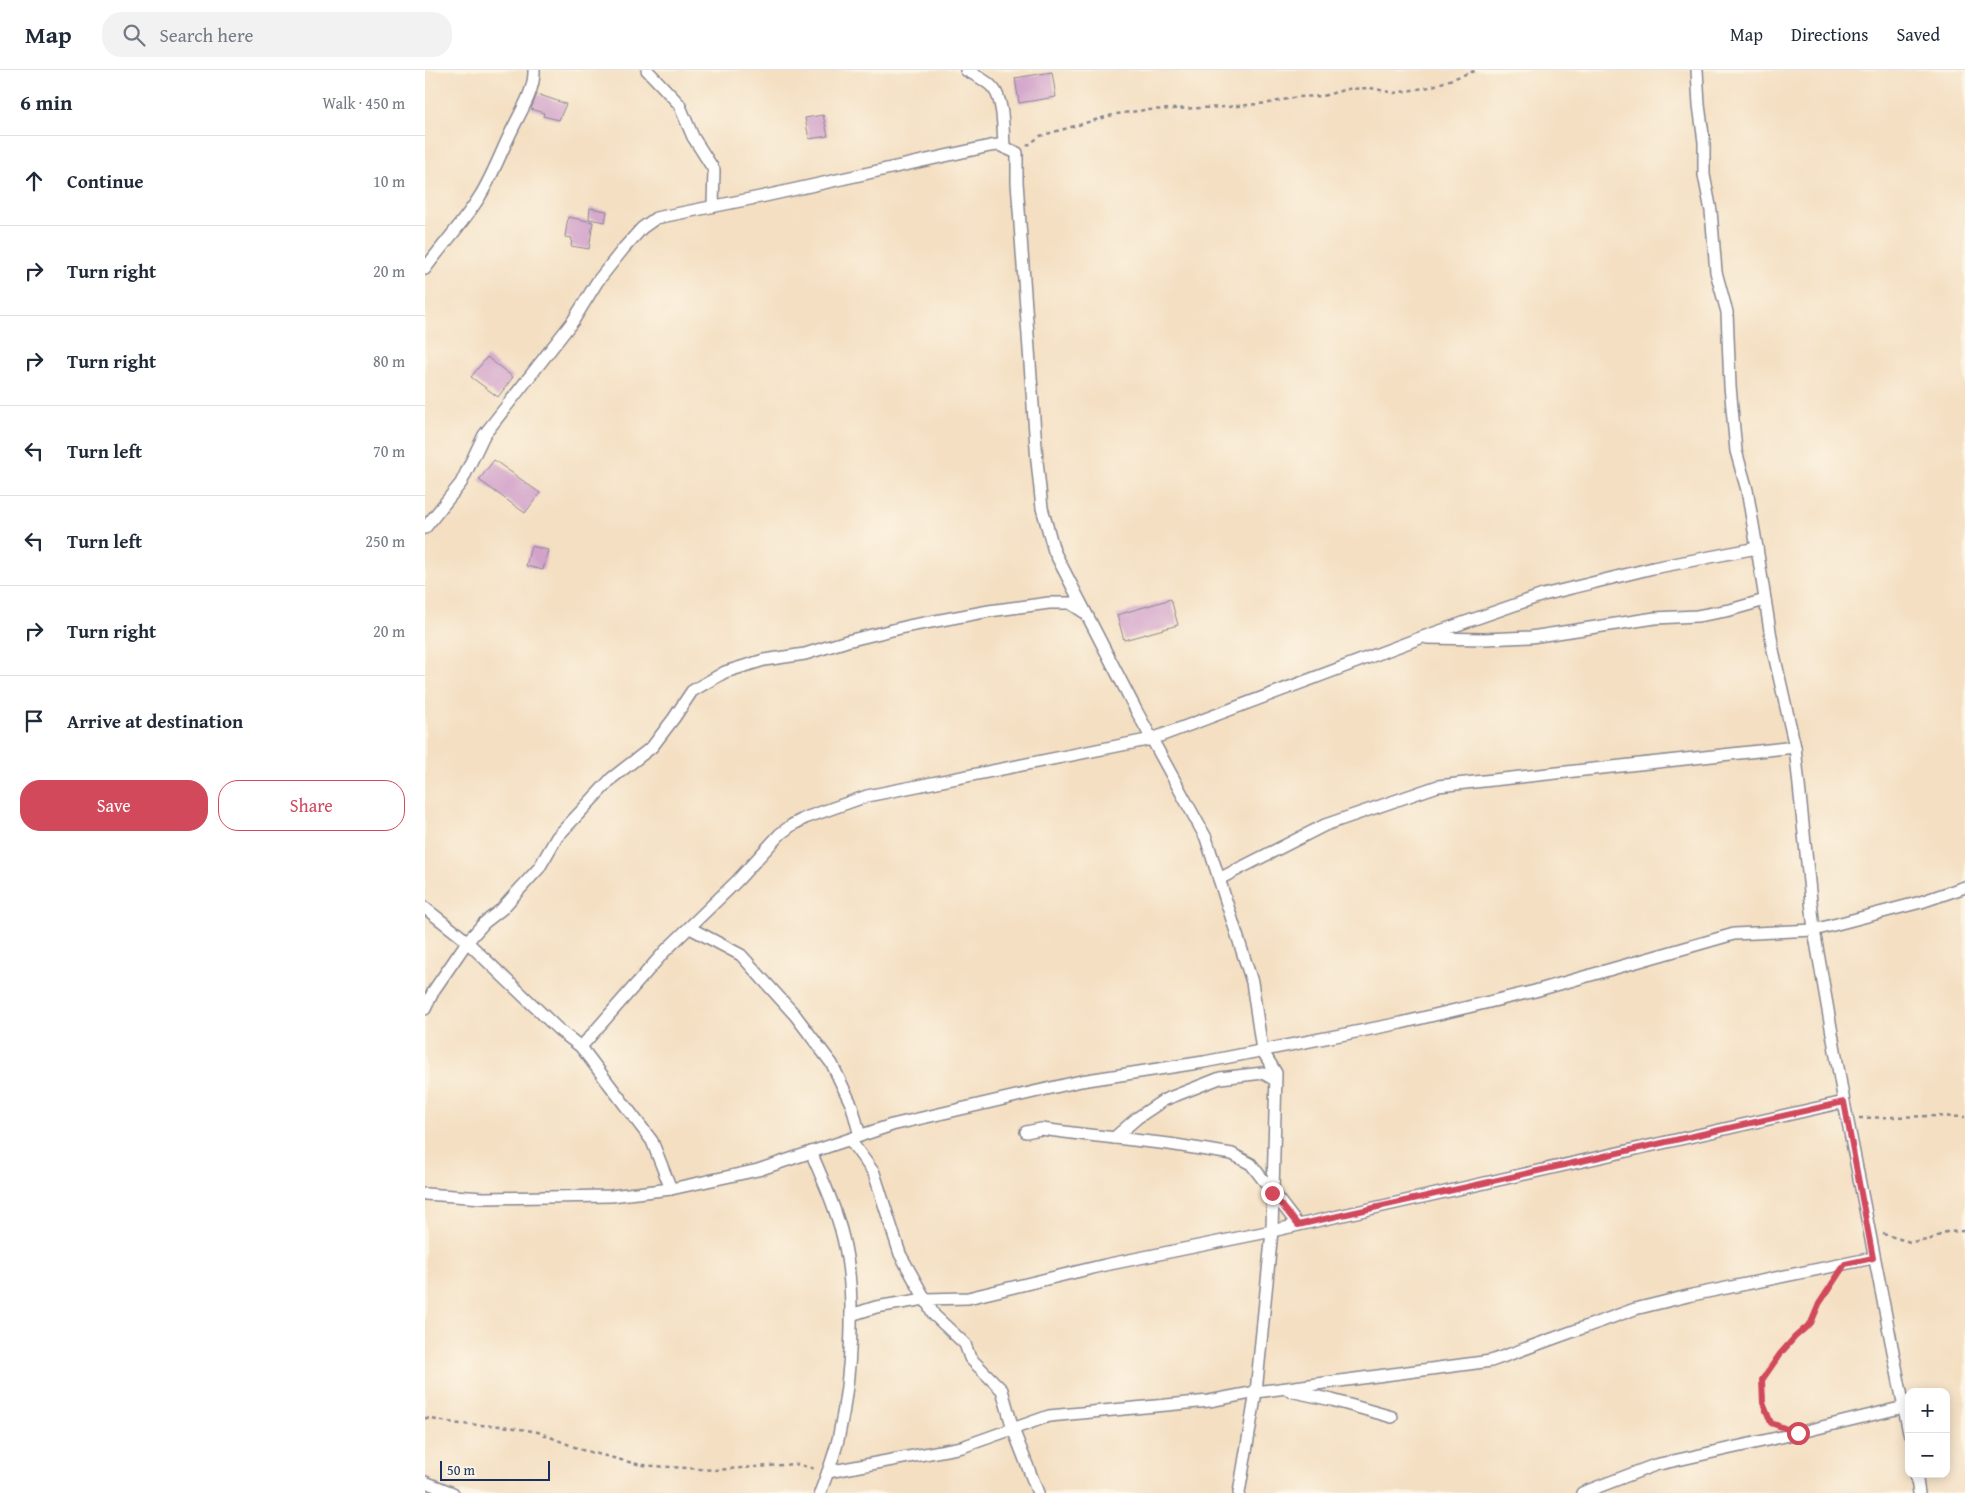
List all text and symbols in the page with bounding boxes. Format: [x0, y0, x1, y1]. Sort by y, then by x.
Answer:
search box [102, 12, 452, 57]
text: Map [25, 17, 72, 52]
icon: search [120, 21, 148, 49]
text: Search here [160, 21, 253, 49]
text: Map [1730, 21, 1763, 48]
text: Directions [1791, 21, 1868, 48]
text: Saved [1896, 21, 1940, 48]
text: 6 min [20, 87, 72, 118]
text: Walk · 450 m [322, 91, 405, 115]
icon: ahead [20, 167, 48, 195]
text: Continue [67, 167, 144, 195]
text: 10 m [373, 169, 405, 193]
icon: right [20, 257, 48, 285]
text: Turn right [67, 257, 156, 285]
text: 20 m [373, 259, 405, 283]
icon: right [20, 347, 48, 375]
text: Turn right [67, 347, 156, 375]
text: 80 m [373, 349, 405, 373]
icon: left [20, 437, 48, 465]
text: Turn left [67, 437, 142, 465]
text: 70 m [373, 439, 405, 463]
icon: left [20, 527, 48, 555]
text: Turn left [67, 527, 142, 555]
text: 250 m [365, 529, 405, 553]
icon: right [20, 617, 48, 645]
text: Turn right [67, 617, 156, 645]
text: 20 m [373, 619, 405, 643]
icon: arrive [20, 707, 48, 735]
text: Arrive at destination [67, 707, 243, 735]
button: Save [20, 780, 208, 831]
button: Share [218, 780, 405, 831]
route end [1261, 1182, 1284, 1205]
map controls [1905, 1388, 1950, 1478]
button: + [1905, 1388, 1950, 1433]
route start [1787, 1422, 1810, 1445]
button: − [1905, 1433, 1950, 1478]
scale bar [440, 1458, 550, 1481]
text: 50 m [447, 1460, 475, 1480]

